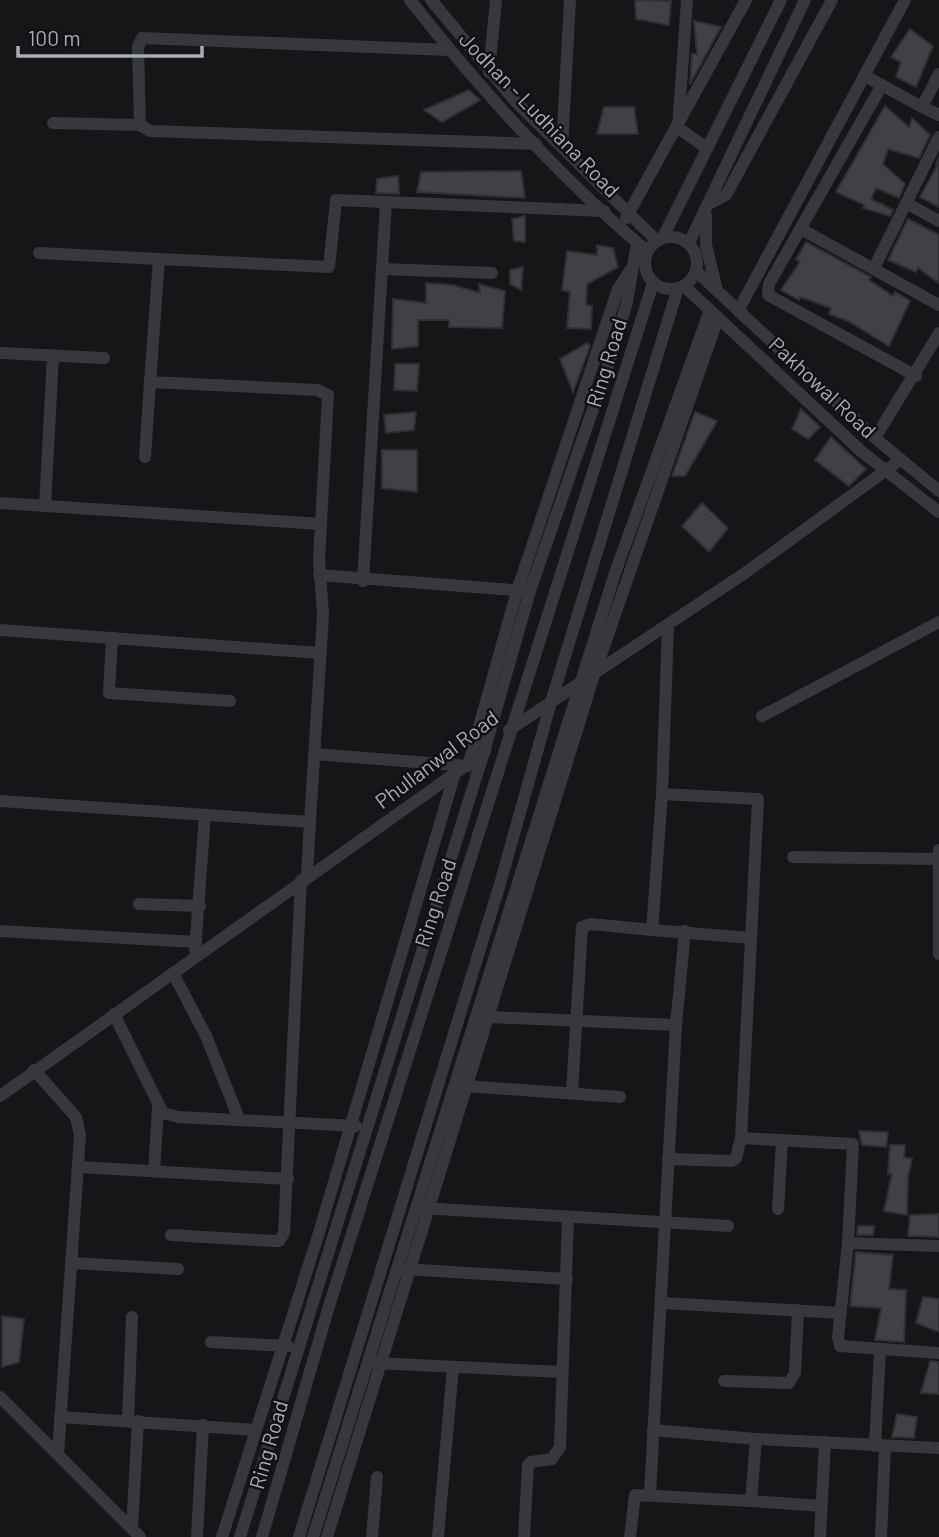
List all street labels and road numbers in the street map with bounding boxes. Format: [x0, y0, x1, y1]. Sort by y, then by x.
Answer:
street label: Jodhan - Ludhiana Road [455, 26, 625, 202]
street label: Ring Road [580, 315, 631, 410]
street label: Pakhowal Road [764, 331, 882, 443]
street label: Phullanwal Road [370, 704, 503, 813]
street label: Ring Road [409, 855, 461, 950]
street label: Ring Road [243, 1397, 292, 1492]

